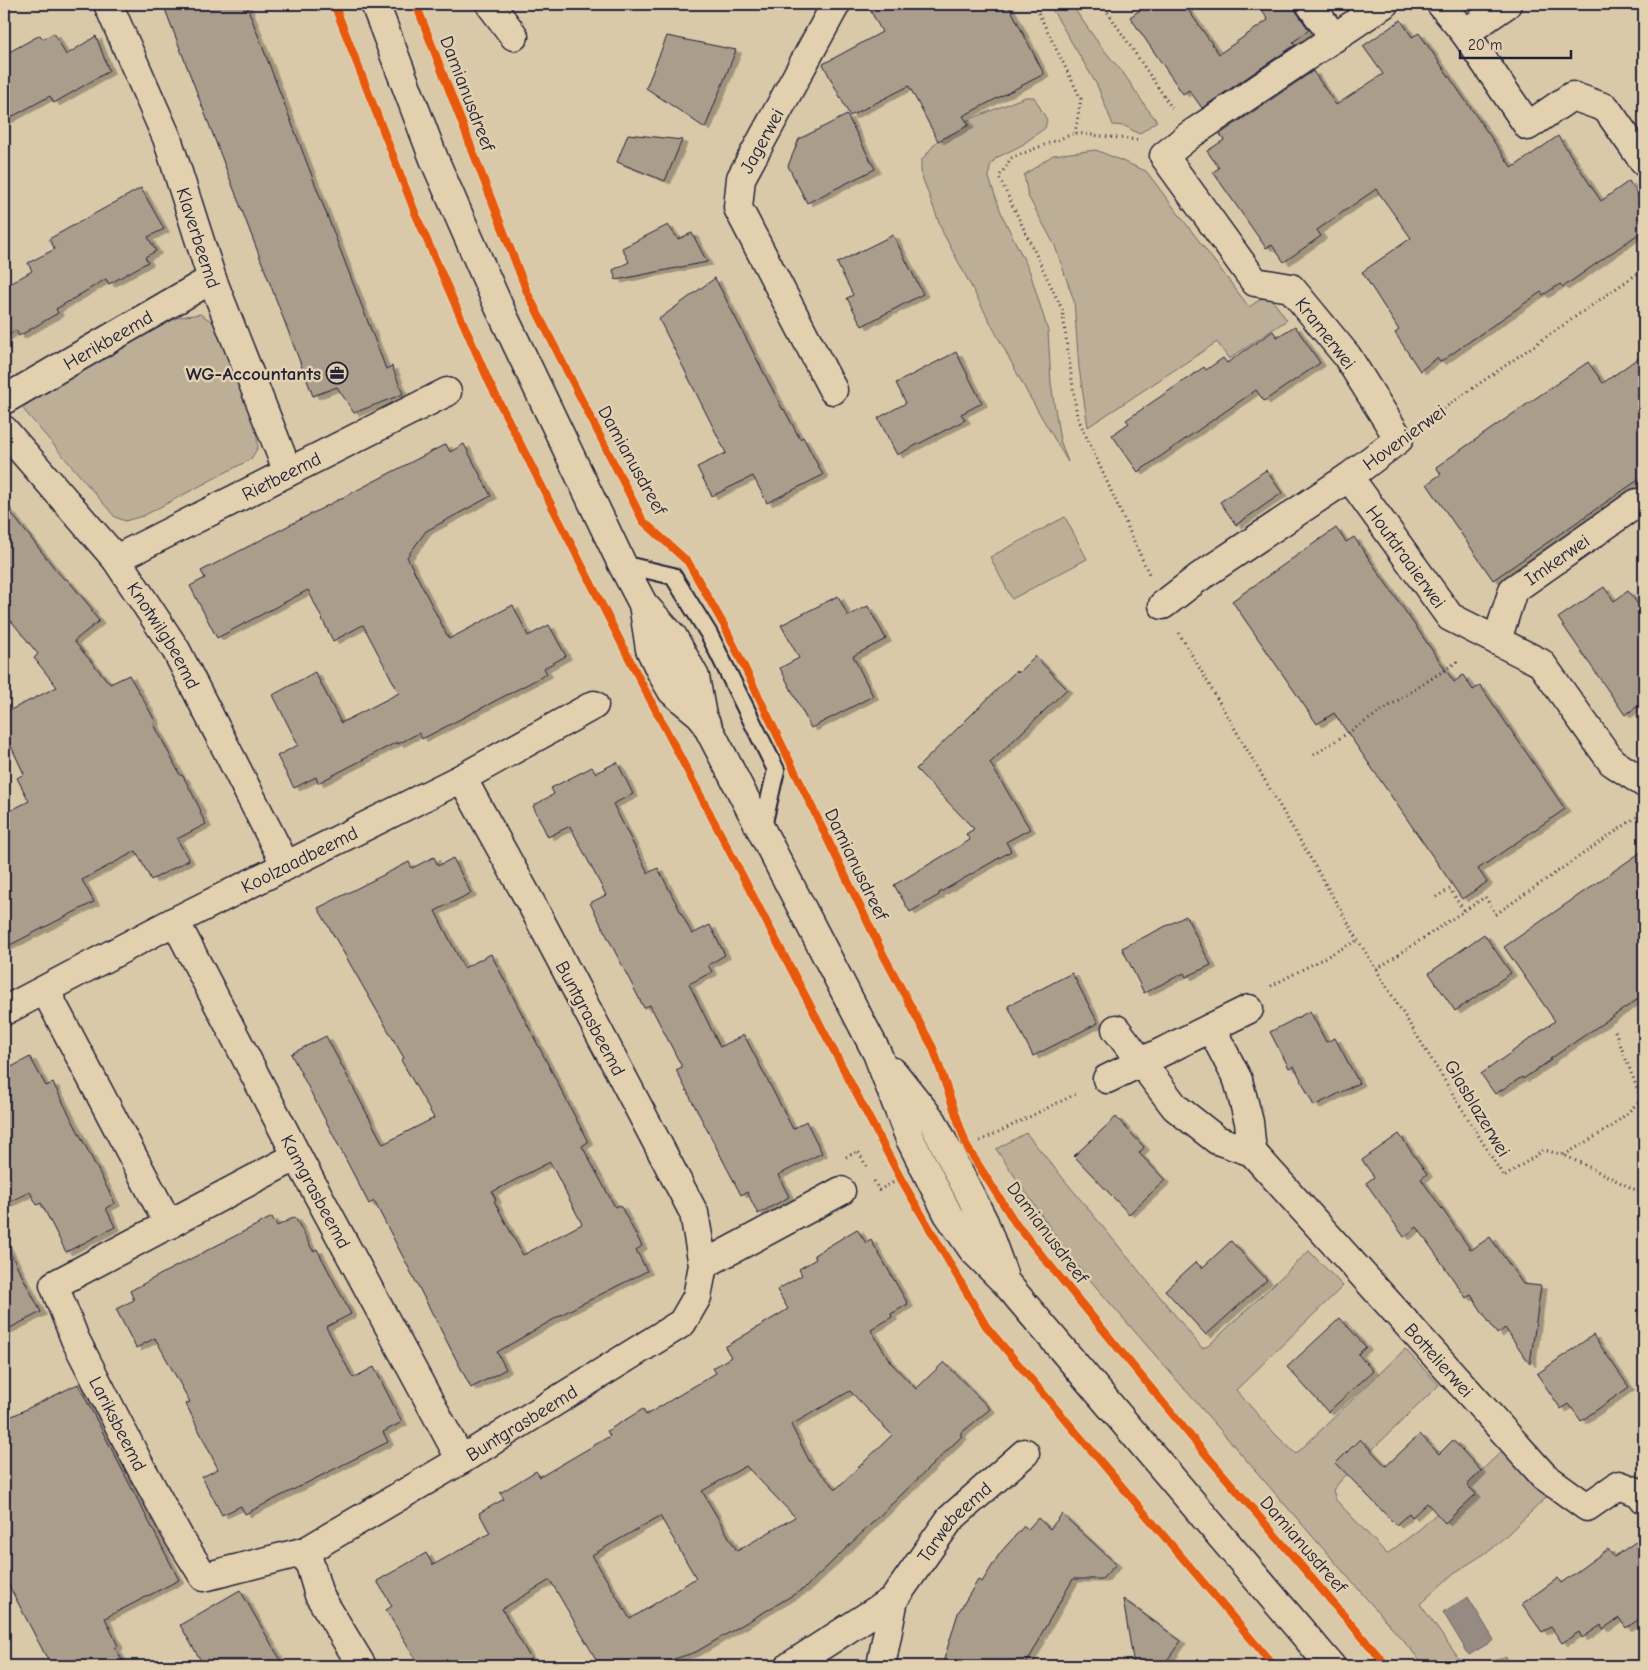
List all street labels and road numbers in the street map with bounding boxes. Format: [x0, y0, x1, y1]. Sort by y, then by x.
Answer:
street label: Damianusdreef [435, 33, 500, 155]
street label: Jagerwei [736, 105, 789, 177]
street label: Klaverbeemd [172, 185, 225, 292]
street label: Kramerwei [1290, 293, 1360, 374]
street label: Herikbeemd [60, 306, 157, 375]
street label: Hovenierwei [1359, 400, 1450, 475]
street label: Damianusdreef [593, 402, 672, 520]
street label: Rietbeemd [238, 447, 325, 506]
street label: Houtdraaierwei [1361, 501, 1450, 613]
street label: Imkerwei [1521, 530, 1594, 590]
street label: Knotwilgbeemd [122, 578, 204, 693]
street label: Damianusdreef [820, 805, 893, 925]
street label: Koolzaadbeemd [238, 822, 362, 898]
street label: Buntgrasbeemd [551, 957, 630, 1080]
street label: Glasblazerwei [1440, 1056, 1515, 1161]
street label: Kamgrasbeemd [276, 1131, 355, 1253]
street label: Damianusdreef [1002, 1178, 1093, 1289]
street label: Bottelierwei [1400, 1319, 1478, 1402]
street label: Lariksbeemd [84, 1373, 151, 1475]
street label: Buntgrasbeemd [462, 1381, 582, 1466]
street label: Tarwebeemd [913, 1478, 996, 1567]
street label: Damianusdreef [1255, 1492, 1352, 1599]

